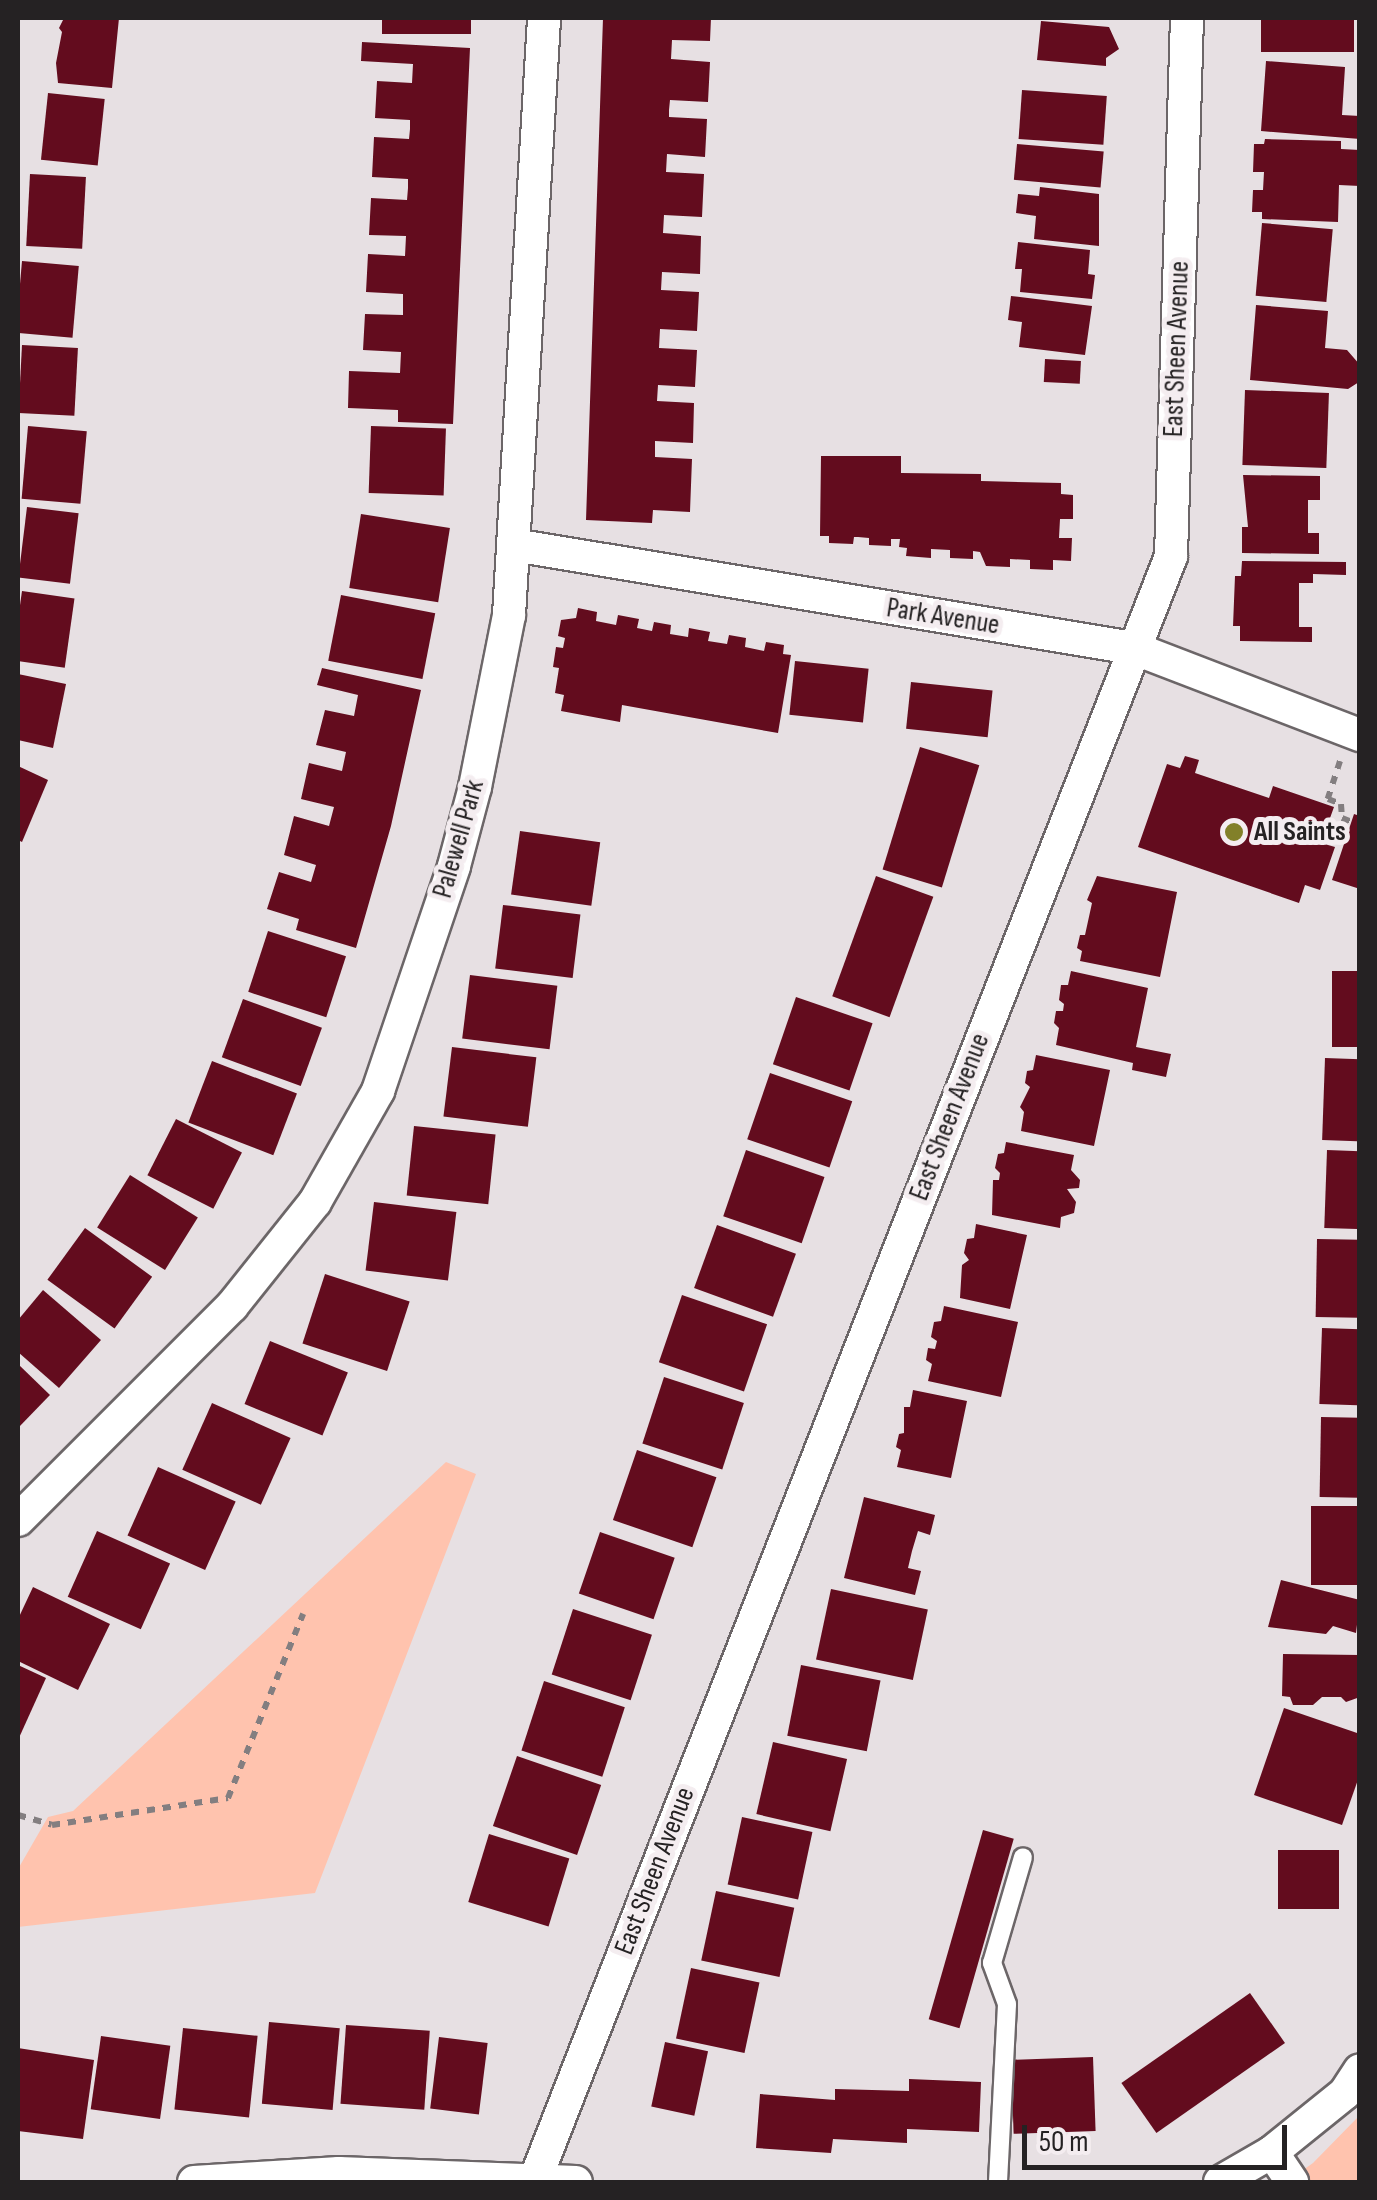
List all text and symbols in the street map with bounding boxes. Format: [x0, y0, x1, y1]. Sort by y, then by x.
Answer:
street label: East Sheen Avenue [1157, 260, 1197, 438]
street label: Park Avenue [884, 591, 1002, 643]
street label: Palewell Park [426, 776, 492, 902]
place label: All Saints [1254, 815, 1346, 849]
marker: All Saints [1223, 821, 1245, 843]
street label: East Sheen Avenue [903, 1029, 997, 1205]
street label: East Sheen Avenue [608, 1783, 702, 1959]
scale bar [1027, 2105, 1292, 2167]
text: 50 m [1039, 2124, 1088, 2160]

